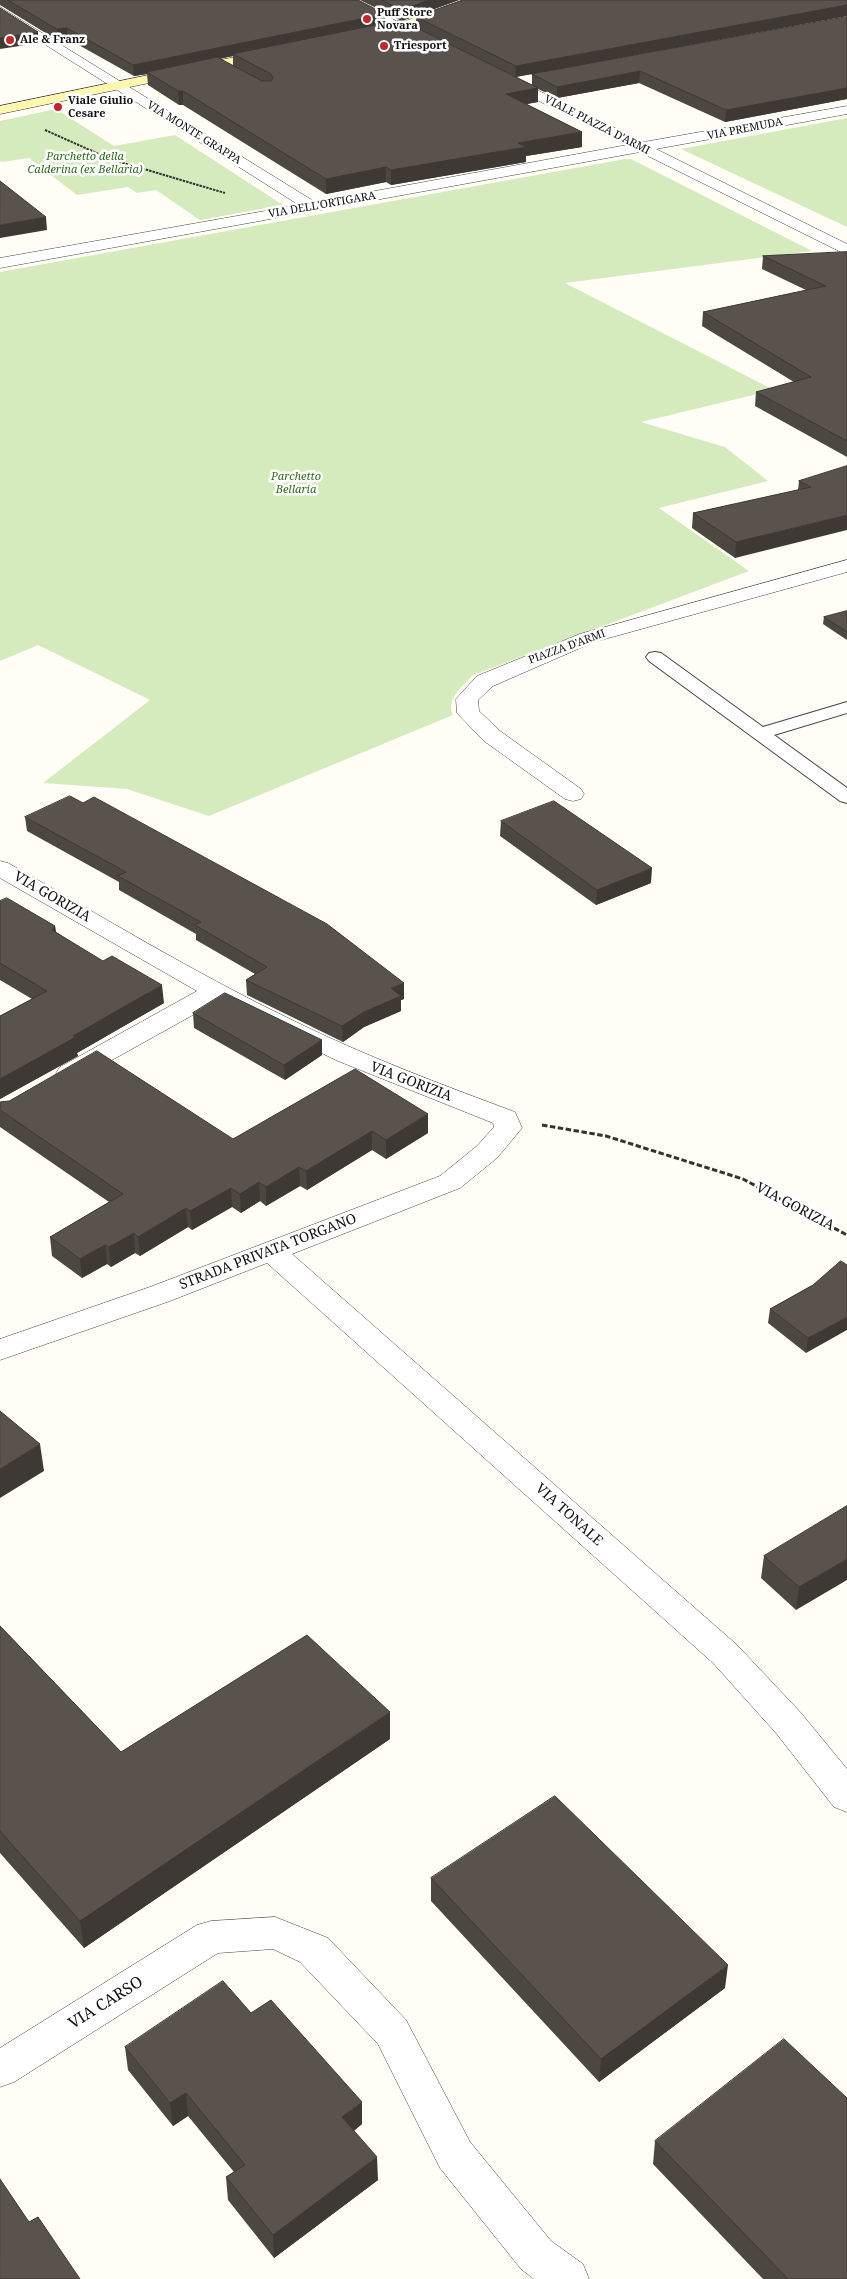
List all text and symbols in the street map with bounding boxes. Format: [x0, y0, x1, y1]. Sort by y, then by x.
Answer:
place label: Puff Store Novara [377, 6, 432, 32]
marker: Puff Store Novara [361, 13, 373, 25]
place label: Ale & Franz [20, 33, 85, 47]
marker: Ale & Franz [4, 34, 16, 46]
place label: Triesport [394, 39, 446, 53]
marker: Triesport [378, 40, 390, 52]
street label: VIALE PIAZZA D'ARMI [542, 93, 652, 157]
place label: Viale Giulio Cesare [68, 94, 133, 120]
street label: VIA MONTE GRAPPA [144, 99, 244, 167]
marker: Viale Giulio Cesare [52, 101, 64, 113]
street label: VIA PREMUDA [706, 115, 784, 143]
park label: Parchetto della Calderina (ex Bellaria) [27, 150, 143, 176]
street label: VIA DELL'ORTIGARA [267, 189, 377, 221]
park label: Parchetto Bellaria [271, 470, 321, 496]
street label: PIAZZA D'ARMI [527, 627, 607, 667]
street label: VIA GORIZIA [11, 868, 93, 926]
street label: VIA GORIZIA [368, 1059, 454, 1105]
street label: VIA GORIZIA [753, 1179, 837, 1235]
street label: STRADA PRIVATA TORGANO [177, 1210, 359, 1294]
street label: VIA TONALE [532, 1480, 606, 1550]
street label: VIA CARSO [65, 1973, 147, 2033]

